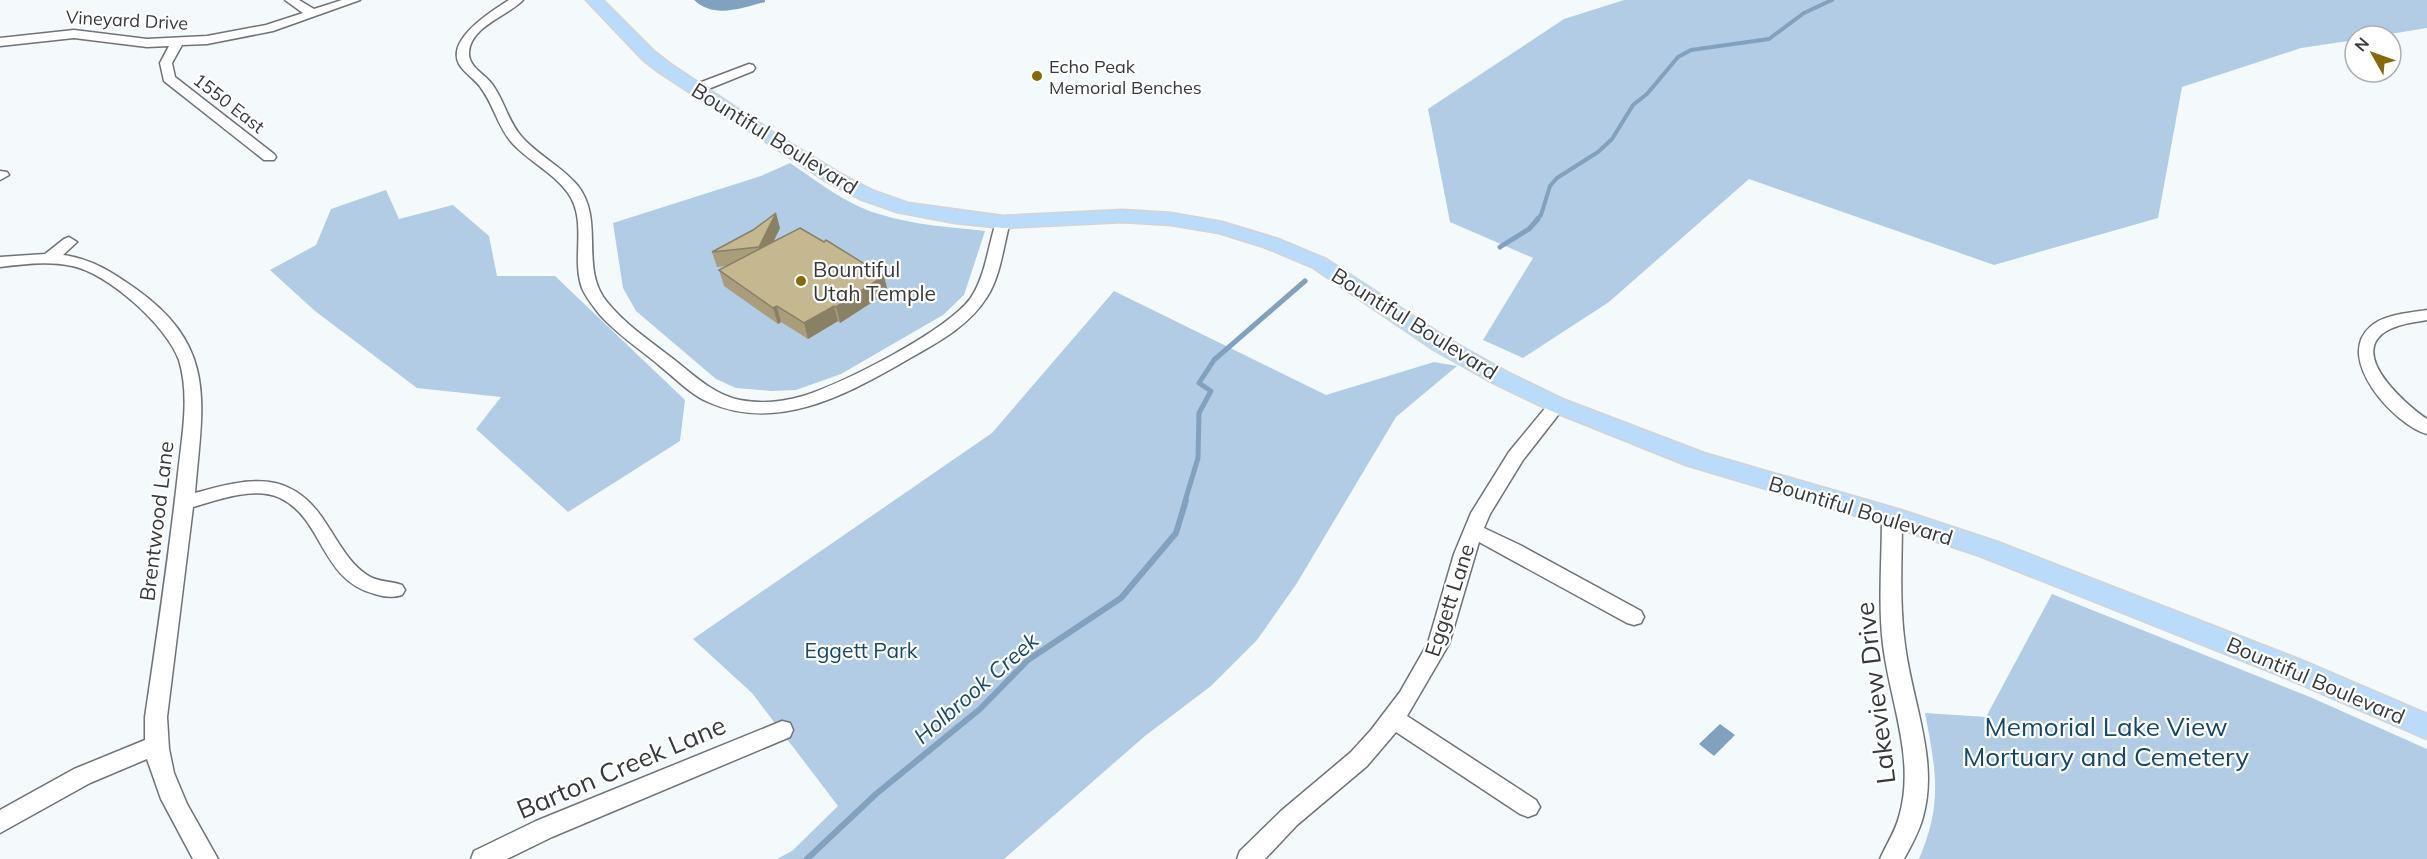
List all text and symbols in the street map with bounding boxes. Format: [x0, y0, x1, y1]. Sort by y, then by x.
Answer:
street label: Vineyard Drive [65, 5, 189, 35]
north arrow [2343, 24, 2403, 84]
text: N [2350, 33, 2373, 55]
place label: Echo Peak Memorial Benches [1049, 55, 1202, 99]
street label: 1550 East [189, 68, 269, 138]
marker: Echo Peak Memorial Benches [1030, 69, 1044, 83]
street label: Bountiful Boulevard [687, 76, 863, 200]
place label: Bountiful Utah Temple [813, 256, 936, 306]
street label: Bountiful Boulevard [1327, 261, 1503, 385]
marker: Bountiful Utah Temple [794, 274, 808, 288]
street label: Brentwood Lane [133, 440, 179, 602]
street label: Bountiful Boulevard [1766, 470, 1956, 550]
street label: Eggett Lane [1419, 540, 1479, 660]
street label: Lakeview Drive [1847, 600, 1903, 786]
water label: Holbrook Creek [908, 626, 1045, 750]
street label: Bountiful Boulevard [2223, 631, 2409, 729]
park label: Eggett Park [804, 637, 918, 663]
street label: Barton Creek Lane [511, 708, 731, 826]
park label: Memorial Lake View Mortuary and Cemetery [1963, 710, 2249, 773]

